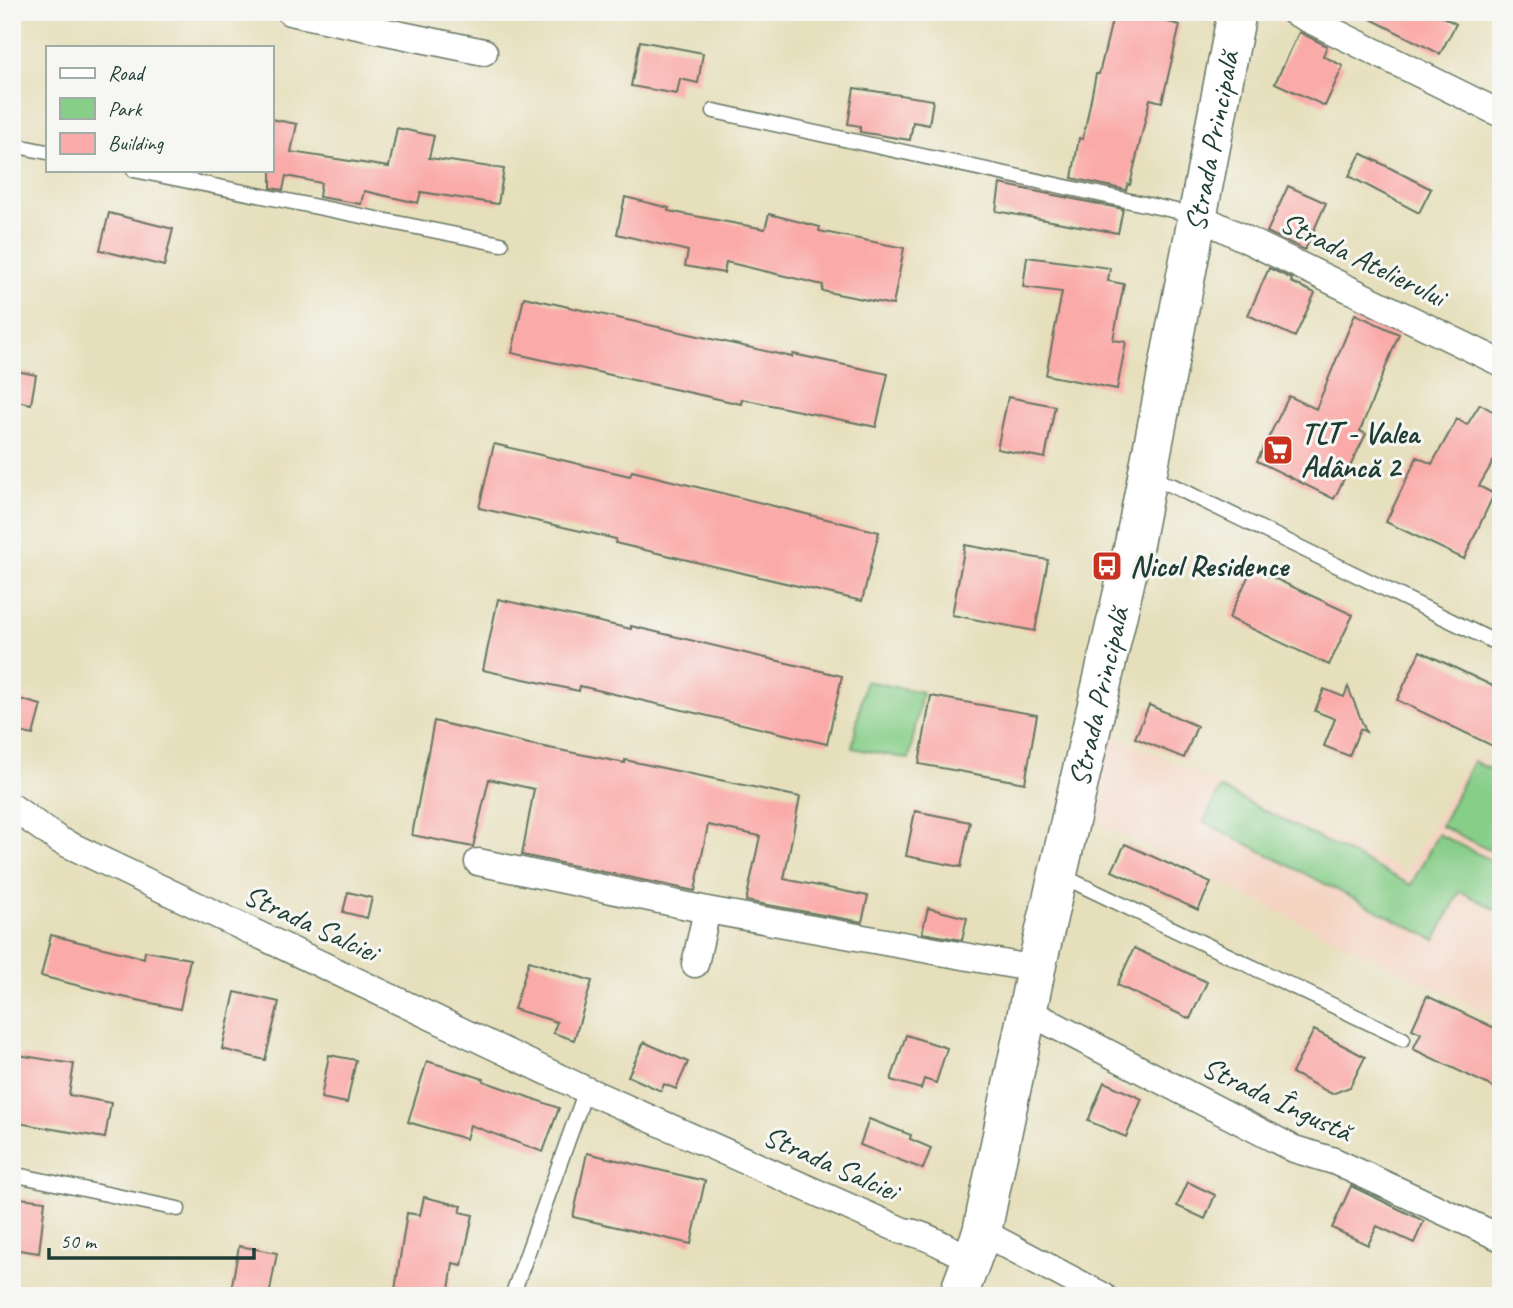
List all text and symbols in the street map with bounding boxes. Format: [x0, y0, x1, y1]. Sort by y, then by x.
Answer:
street label: Strada Principală [1176, 45, 1248, 235]
legend [46, 46, 273, 172]
text: Road [108, 60, 147, 86]
text: Park [108, 96, 143, 122]
text: Building [108, 130, 165, 156]
street label: Strada Atelierului [1274, 203, 1455, 317]
place label: TLT - Valea Adâncă 2 [1301, 414, 1421, 486]
supermarket icon: TLT - Valea Adâncă 2 [1261, 433, 1295, 467]
place label: Nicol Residence [1130, 547, 1290, 585]
bus stop icon: Nicol Residence [1090, 549, 1124, 583]
street label: Strada Principală [1060, 601, 1138, 790]
street label: Strada Salciei [238, 875, 387, 972]
street label: Strada Îngustă [1196, 1048, 1360, 1151]
street label: Strada Salciei [758, 1116, 907, 1211]
scale bar [49, 1217, 254, 1261]
text: 50 m [60, 1228, 98, 1254]

